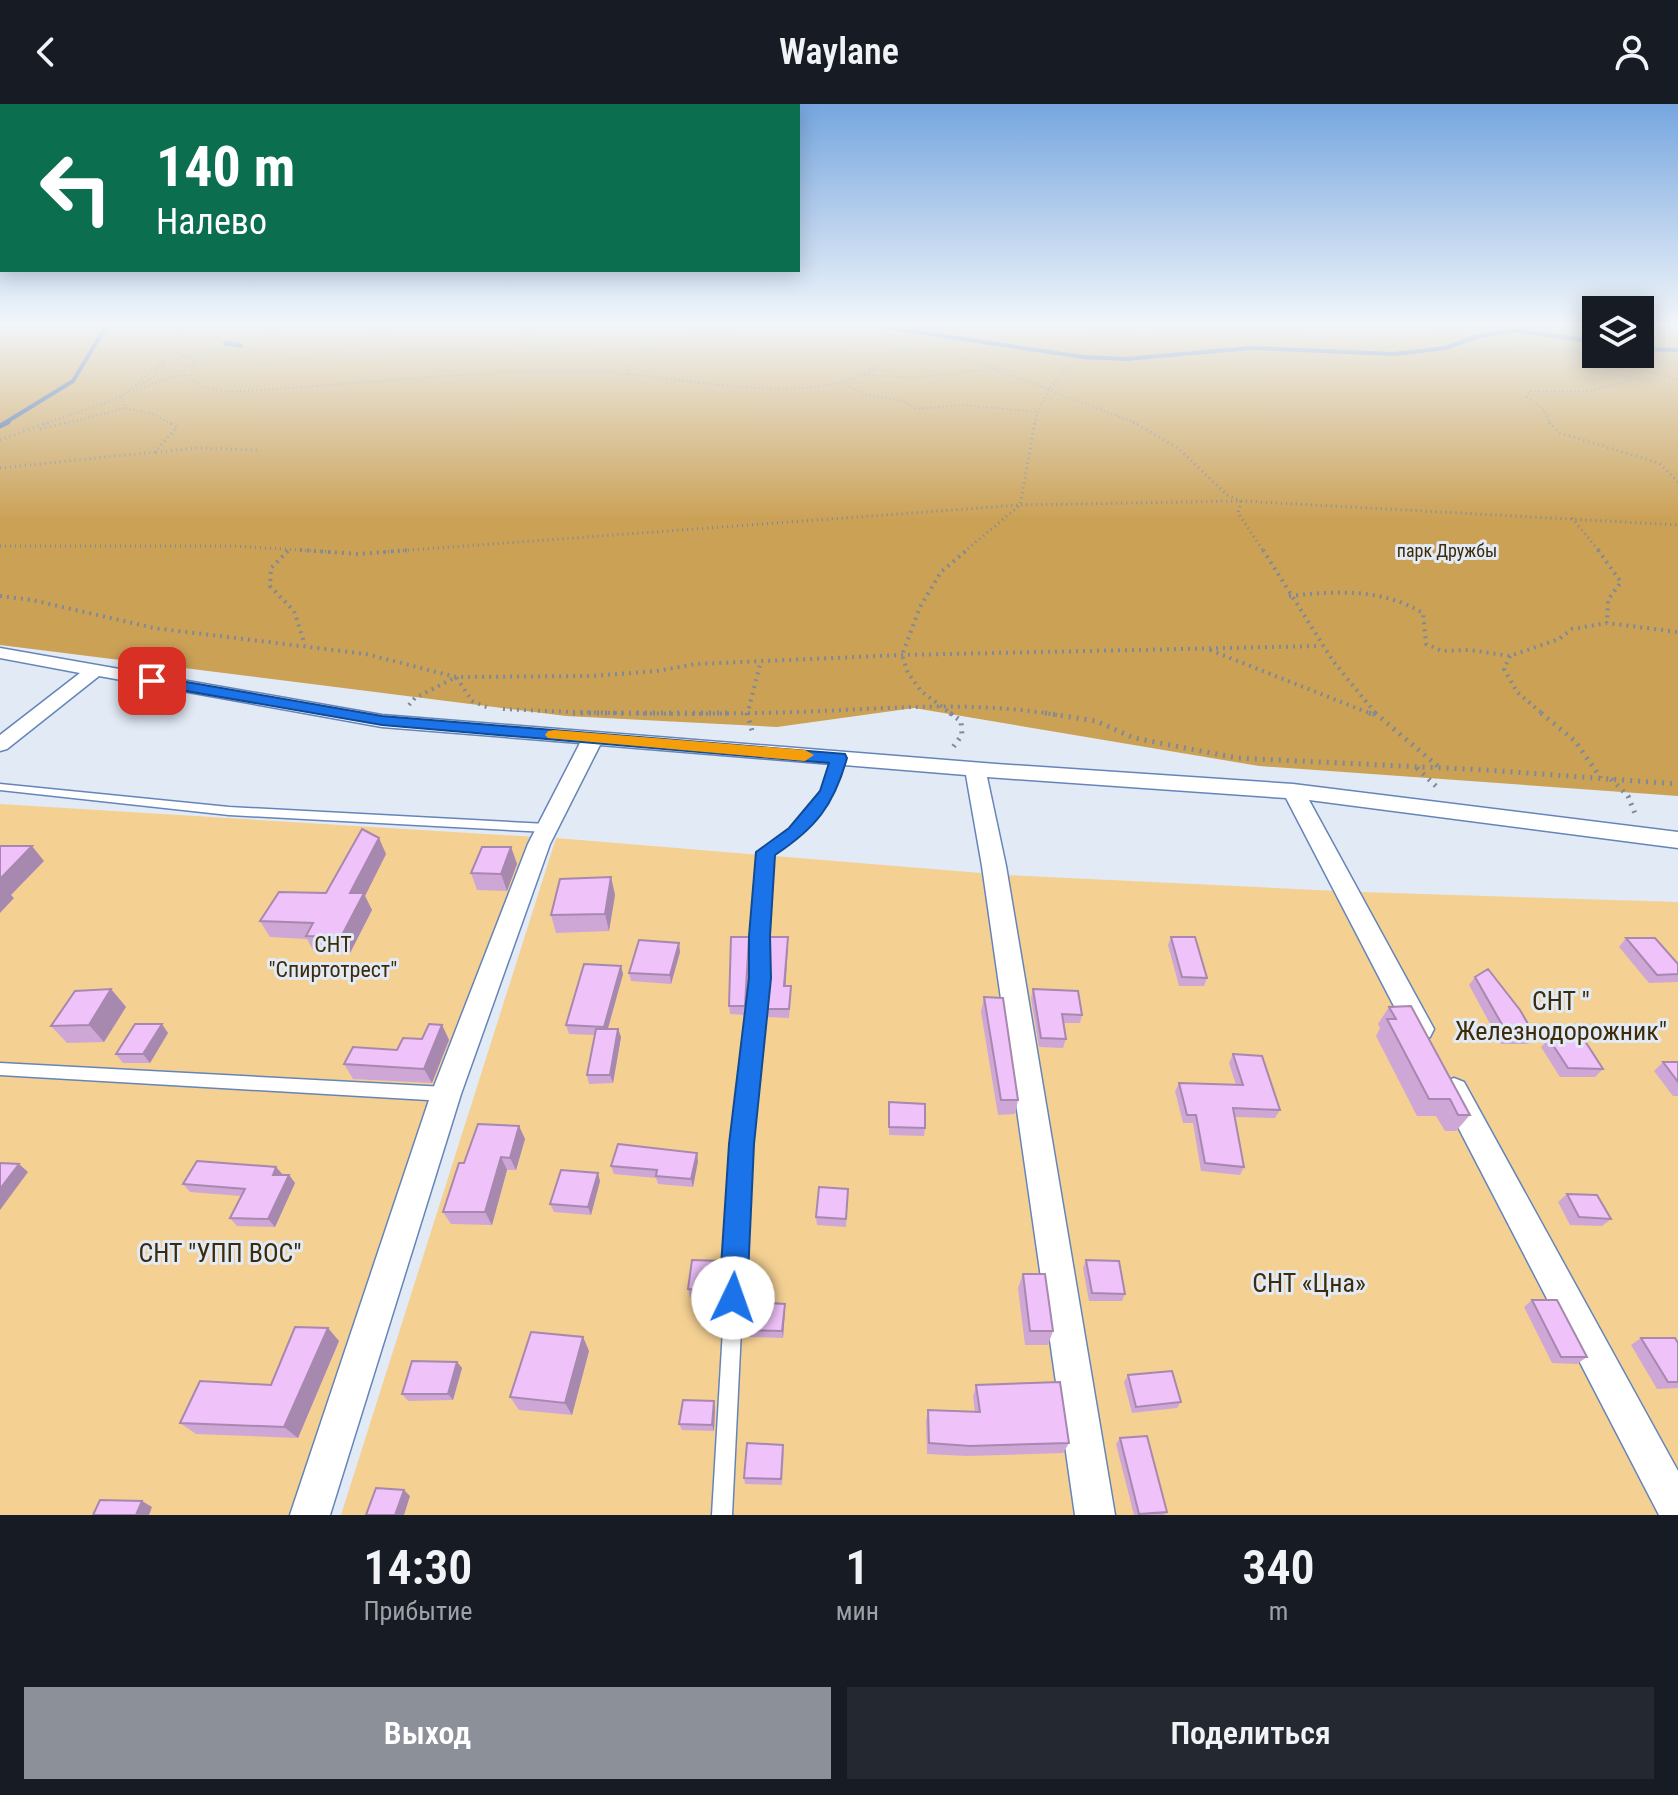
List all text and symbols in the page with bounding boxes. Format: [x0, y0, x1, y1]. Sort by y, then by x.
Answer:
icon: back [24, 30, 68, 74]
icon: person [1610, 30, 1654, 74]
text: Waylane [779, 31, 899, 73]
text: 140 m [156, 134, 295, 200]
icon: left [24, 136, 128, 240]
text: Налево [156, 201, 267, 243]
map controls [1582, 296, 1654, 368]
button: layers [1582, 296, 1654, 368]
park label: парк Дружбы [1397, 540, 1497, 561]
pin [118, 647, 186, 715]
icon: arrive [130, 659, 174, 703]
park label: СНТ "Спиртотрест" [269, 932, 397, 982]
park label: СНТ " Железнодорожник" [1455, 986, 1667, 1046]
park label: СНТ "УПП ВОС" [138, 1238, 302, 1268]
position arrow [691, 1256, 775, 1340]
park label: СНТ «Цна» [1252, 1268, 1366, 1298]
text: 14:30 [363, 1539, 473, 1596]
text: 1 [845, 1539, 869, 1596]
text: 340 [1242, 1539, 1315, 1596]
text: Прибытие [363, 1596, 472, 1626]
text: мин [836, 1596, 879, 1626]
text: m [1269, 1596, 1288, 1626]
button: Выход [24, 1687, 831, 1779]
button: Поделиться [847, 1687, 1654, 1779]

